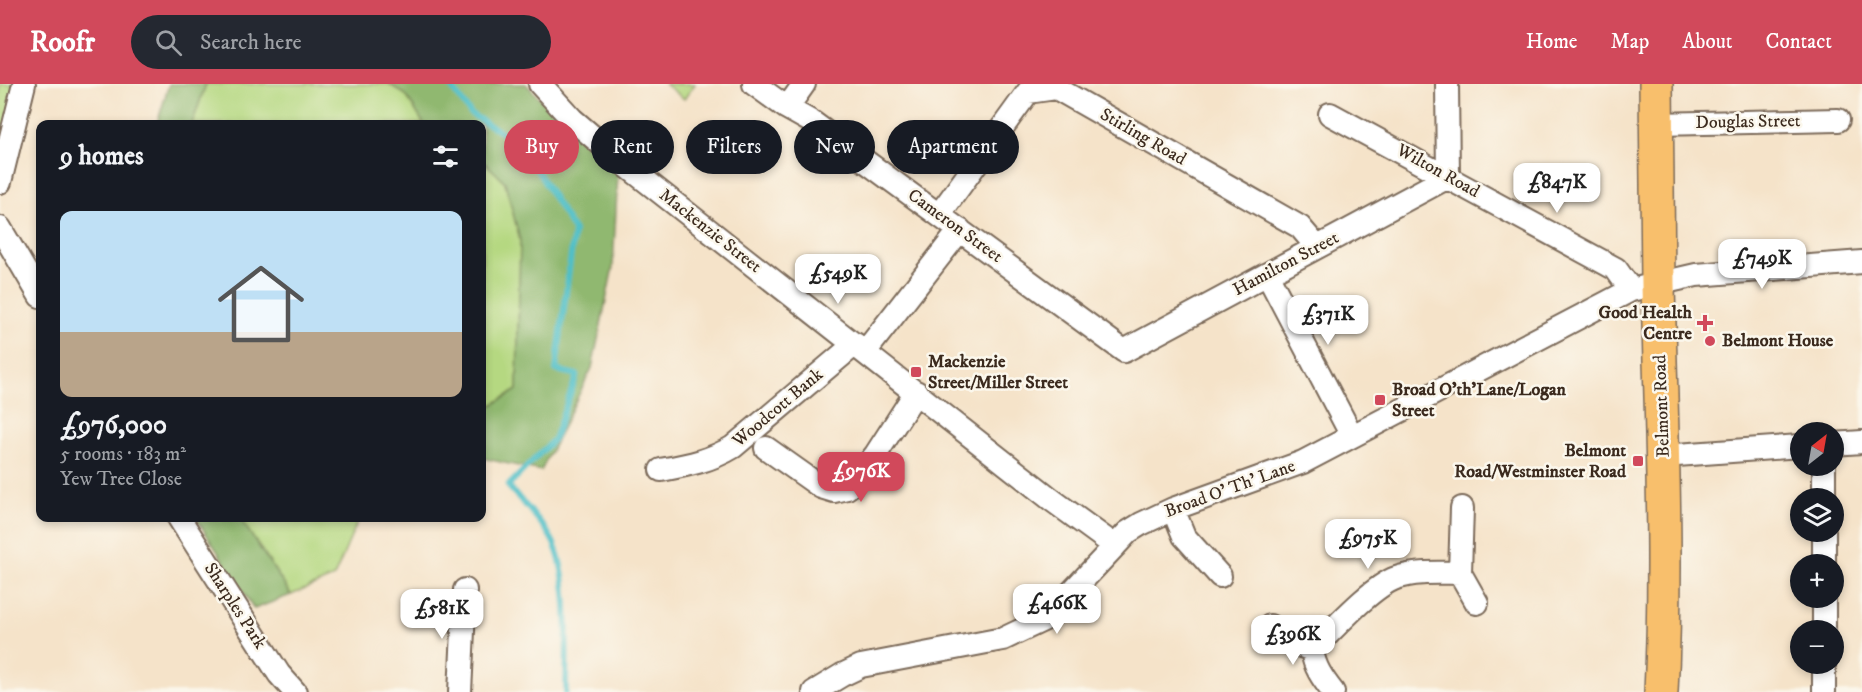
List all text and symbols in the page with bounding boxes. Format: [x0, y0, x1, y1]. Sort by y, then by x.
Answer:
search box [131, 15, 551, 69]
text: Roofr [30, 25, 95, 60]
icon: search [152, 26, 185, 59]
text: Search here [200, 29, 302, 56]
text: Home [1526, 29, 1578, 55]
text: Map [1611, 29, 1649, 55]
text: About [1682, 29, 1733, 55]
text: Contact [1766, 29, 1832, 55]
street label: Stirling Road [1096, 104, 1190, 170]
street label: Douglas Street [1695, 110, 1801, 134]
chip: Buy [504, 120, 579, 174]
chip: Rent [591, 120, 674, 174]
chip: Filters [686, 120, 782, 174]
chip: New [794, 120, 875, 174]
chip: Apartment [887, 120, 1019, 174]
street label: Wilton Road [1392, 139, 1483, 203]
text: 9 homes [60, 140, 144, 173]
icon: filters [429, 140, 462, 173]
pin: £847K [1515, 163, 1599, 214]
text: £847K [1527, 170, 1587, 195]
street label: Mackenzie Street [654, 184, 766, 278]
street label: Cameron Street [903, 184, 1007, 268]
street label: Hamilton Street [1229, 227, 1343, 301]
pin: £749K [1720, 239, 1804, 290]
text: £749K [1732, 246, 1792, 271]
icon: home [207, 250, 315, 358]
pin: £549K [796, 254, 880, 305]
text: £549K [809, 261, 867, 286]
pin: £371K [1286, 295, 1370, 346]
text: £371K [1301, 302, 1355, 327]
place label: Good Health Centre [1599, 302, 1693, 345]
marker: Good Health Centre [1696, 314, 1714, 332]
place label: Belmont House [1722, 330, 1834, 352]
marker: Belmont House [1703, 334, 1717, 348]
place label: Mackenzie Street/Miller Street [928, 351, 1068, 394]
street label: Belmont Road [1649, 354, 1675, 458]
street label: Woodcott Bank [728, 364, 828, 453]
marker: Mackenzie Street/Miller Street [909, 365, 923, 379]
place label: Broad O'th'Lane/Logan Street [1392, 379, 1567, 422]
marker: Broad O'th'Lane/Logan Street [1373, 393, 1387, 407]
text: £976,000 [60, 409, 167, 442]
north arrow [1790, 422, 1844, 476]
map controls [1790, 422, 1844, 674]
place label: Belmont Road/Westminster Road [1454, 440, 1627, 483]
text: 5 rooms · 183 m² [60, 442, 186, 467]
pin: £976K [819, 452, 903, 503]
marker: Belmont Road/Westminster Road [1631, 454, 1645, 468]
street label: Broad O' Th' Lane [1162, 455, 1298, 523]
text: £976K [832, 459, 890, 484]
text: Yew Tree Close [60, 467, 182, 492]
button: layers [1790, 488, 1844, 542]
pin: £975K [1326, 519, 1410, 570]
text: £975K [1339, 526, 1397, 551]
button: + [1790, 554, 1844, 608]
street label: Sharples Park [199, 559, 271, 653]
pin: £466K [1015, 584, 1099, 635]
pin: £581K [400, 589, 484, 640]
text: £466K [1027, 591, 1087, 616]
text: £581K [414, 596, 470, 621]
pin: £396K [1251, 615, 1335, 666]
button: − [1790, 620, 1844, 674]
text: £396K [1265, 622, 1321, 647]

